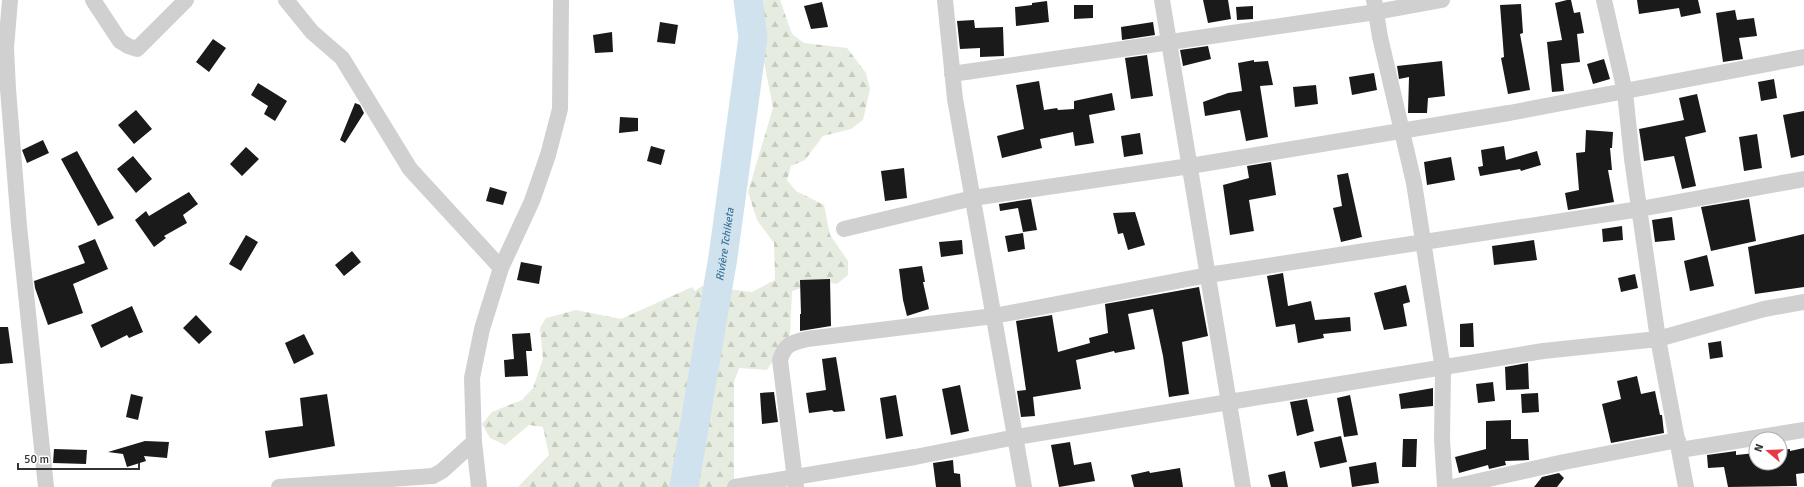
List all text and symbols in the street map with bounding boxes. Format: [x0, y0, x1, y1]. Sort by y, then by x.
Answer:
water label: Rivière Tchiketa [713, 207, 736, 282]
north arrow [1748, 431, 1788, 471]
text: N [1752, 442, 1766, 454]
scale bar [18, 445, 139, 471]
text: 50 m [24, 452, 49, 467]

